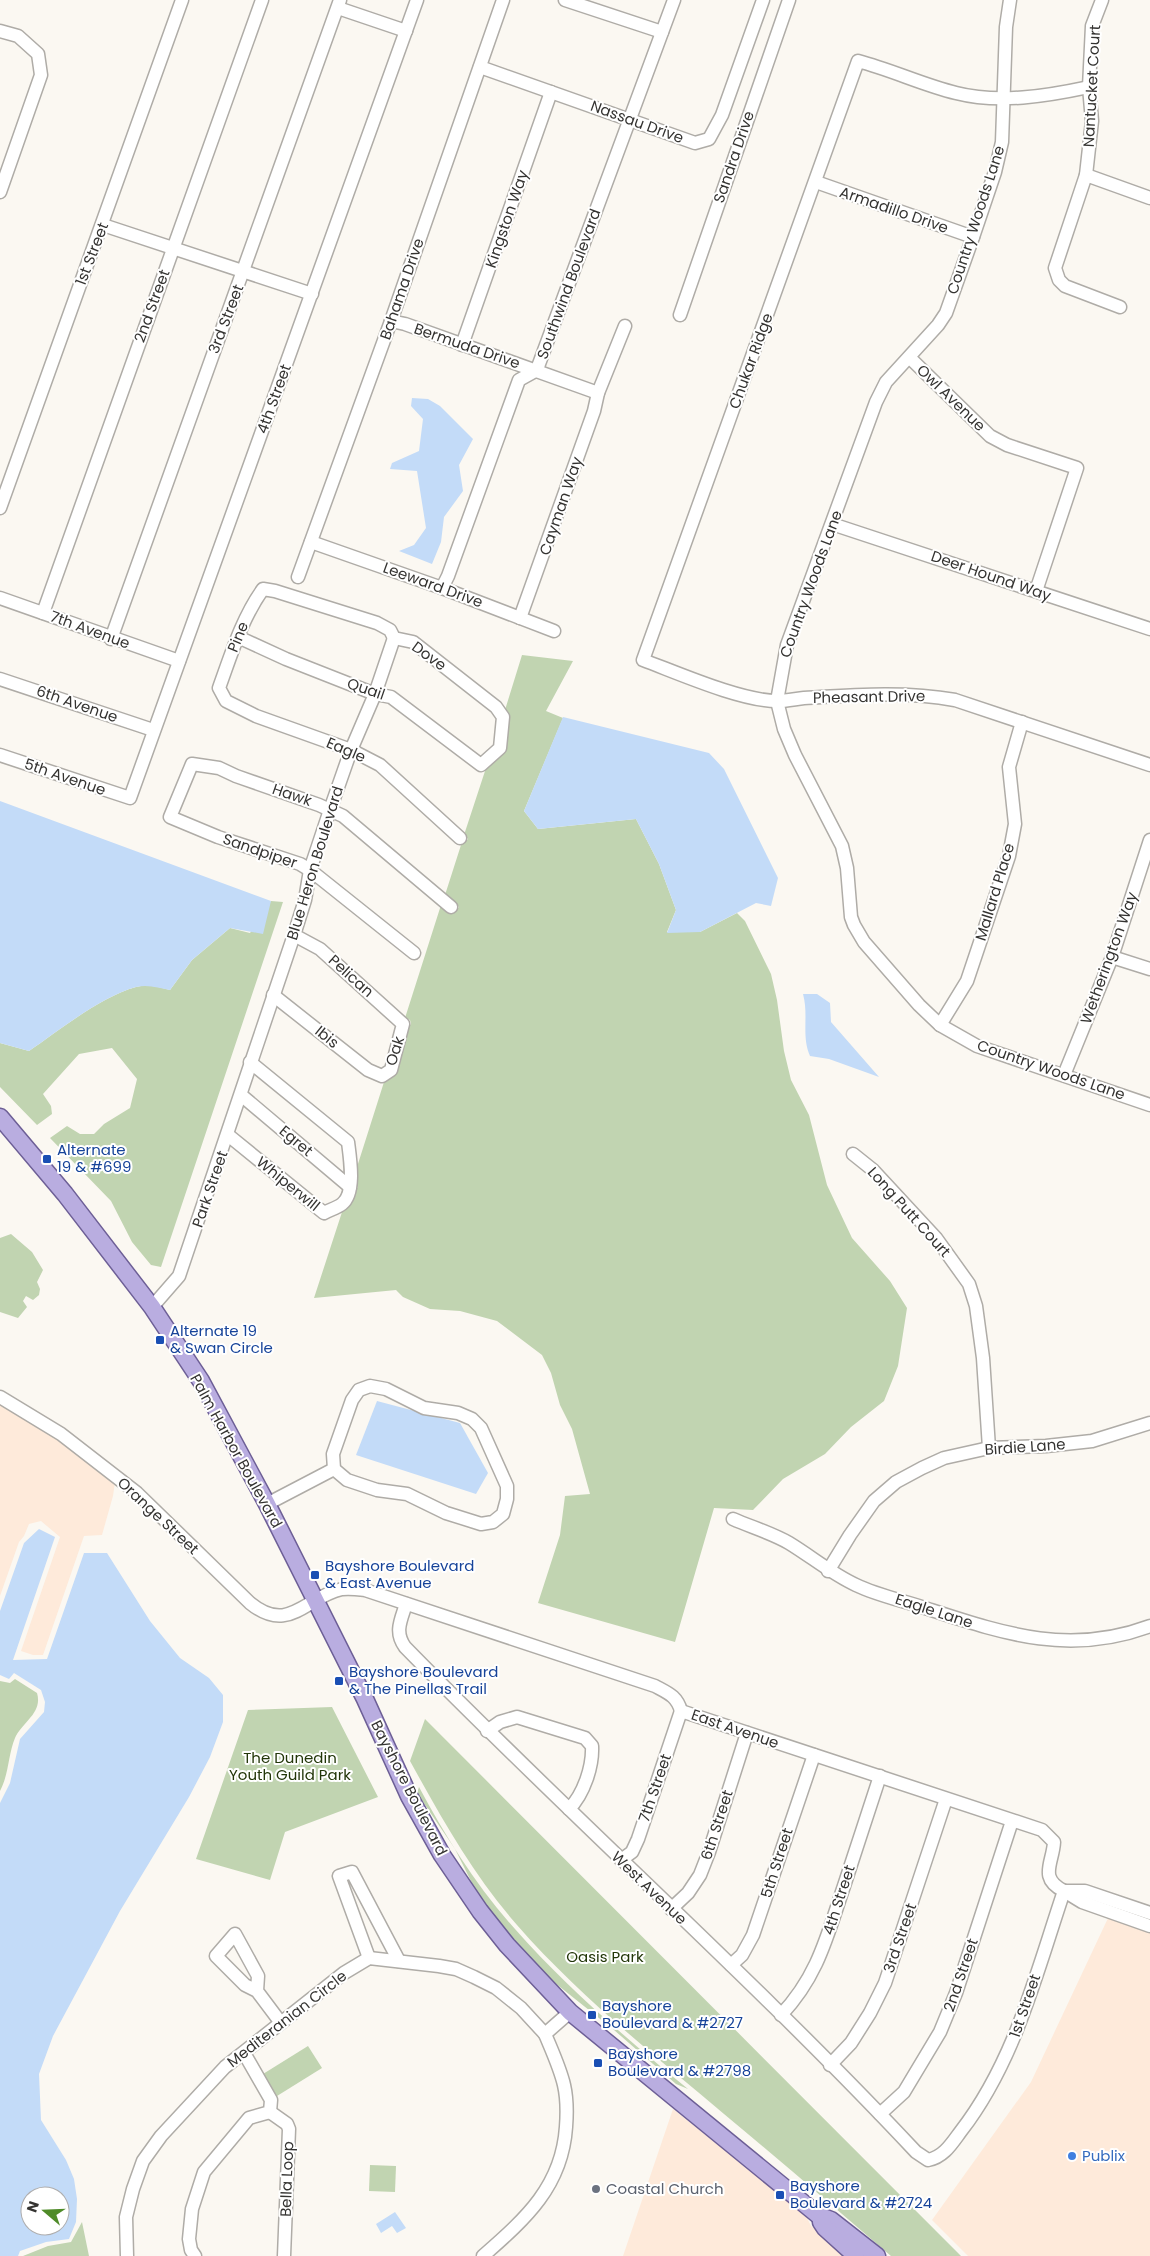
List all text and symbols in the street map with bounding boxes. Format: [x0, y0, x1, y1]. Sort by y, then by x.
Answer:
street label: Nantucket Court [1078, 24, 1105, 148]
street label: Nassau Drive [588, 95, 687, 148]
street label: Sandra Drive [708, 108, 759, 206]
street label: Country Woods Lane [942, 143, 1009, 297]
street label: Kingston Way [480, 167, 533, 271]
street label: Armadillo Drive [837, 181, 951, 238]
street label: Southwind Boulevard [532, 206, 605, 362]
street label: 1st Street [70, 219, 113, 288]
street label: Bahama Drive [374, 235, 429, 343]
street label: 2nd Street [129, 266, 174, 345]
street label: 3rd Street [203, 281, 248, 356]
street label: Chukar Ridge [723, 310, 778, 412]
street label: Bermuda Drive [411, 318, 523, 374]
street label: Owl Avenue [912, 359, 990, 436]
street label: 4th Street [251, 361, 296, 436]
street label: Cayman Way [534, 453, 587, 558]
street label: Country Woods Lane [774, 507, 847, 660]
street label: Deer Hound Way [928, 545, 1054, 606]
street label: Leeward Drive [380, 557, 486, 612]
street label: 7th Avenue [47, 605, 133, 654]
street label: Pine [222, 618, 253, 655]
street label: Dove [408, 636, 451, 675]
street label: Quail [344, 672, 388, 705]
street label: 6th Avenue [34, 680, 121, 727]
street label: Pheasant Drive [813, 685, 925, 708]
street label: Eagle [323, 732, 369, 767]
street label: 5th Avenue [22, 753, 109, 800]
street label: Hawk [270, 778, 315, 811]
street label: Blue Heron Boulevard [281, 783, 348, 942]
street label: Sandpiper [220, 828, 301, 873]
street label: Mallard Place [970, 840, 1019, 943]
street label: Wetherington Way [1075, 888, 1142, 1027]
street label: Pelican [324, 950, 379, 1002]
street label: Ibis [311, 1020, 344, 1053]
street label: Oak [380, 1033, 409, 1068]
street label: Country Woods Lane [974, 1034, 1128, 1105]
street label: Egret [275, 1120, 318, 1161]
place label: Alternate 19 & #699 [57, 1139, 131, 1177]
street label: Park Street [187, 1148, 232, 1230]
street label: Whiperwill [252, 1151, 325, 1216]
marker: Alternate 19 & #699 [41, 1153, 53, 1165]
street label: Long Putt Court [863, 1162, 956, 1261]
place label: Alternate 19 & Swan Circle [170, 1320, 273, 1358]
marker: Alternate 19 & Swan Circle [154, 1334, 166, 1346]
street label: Palm Harbor Boulevard [185, 1370, 288, 1532]
street label: Birdie Lane [984, 1433, 1066, 1460]
street label: Orange Street [113, 1472, 204, 1559]
place label: Bayshore Boulevard & East Avenue [325, 1555, 474, 1593]
marker: Bayshore Boulevard & East Avenue [309, 1569, 321, 1581]
street label: Eagle Lane [893, 1588, 976, 1633]
place label: Bayshore Boulevard & The Pinellas Trail [349, 1661, 498, 1699]
marker: Bayshore Boulevard & The Pinellas Trail [333, 1675, 345, 1687]
street label: East Avenue [689, 1704, 782, 1753]
street label: Bayshore Boulevard [366, 1716, 453, 1859]
park label: The Dunedin Youth Guild Park [229, 1747, 351, 1785]
street label: 7th Street [633, 1751, 676, 1825]
street label: 6th Street [695, 1787, 738, 1863]
street label: 5th Street [755, 1825, 798, 1901]
street label: West Avenue [607, 1846, 692, 1929]
street label: 4th Street [817, 1862, 860, 1938]
street label: 3rd Street [878, 1900, 921, 1976]
street label: 2nd Street [938, 1935, 983, 2014]
park label: Oasis Park [566, 1946, 644, 1967]
street label: Mediteranian Circle [222, 1965, 351, 2072]
street label: 1st Street [1004, 1971, 1045, 2040]
place label: Bayshore Boulevard & #2727 [602, 1995, 743, 2033]
marker: Bayshore Boulevard & #2727 [586, 2009, 598, 2021]
place label: Bayshore Boulevard & #2798 [608, 2043, 751, 2081]
marker: Bayshore Boulevard & #2798 [592, 2057, 604, 2069]
street label: Bella Loop [275, 2141, 298, 2217]
place label: Publix [1082, 2145, 1125, 2166]
marker: Publix [1066, 2150, 1078, 2162]
place label: Bayshore Boulevard & #2724 [790, 2175, 932, 2213]
place label: Coastal Church [606, 2178, 724, 2199]
marker: Coastal Church [590, 2183, 602, 2195]
north arrow [20, 2186, 70, 2236]
marker: Bayshore Boulevard & #2724 [774, 2189, 786, 2201]
text: N [22, 2199, 44, 2215]

